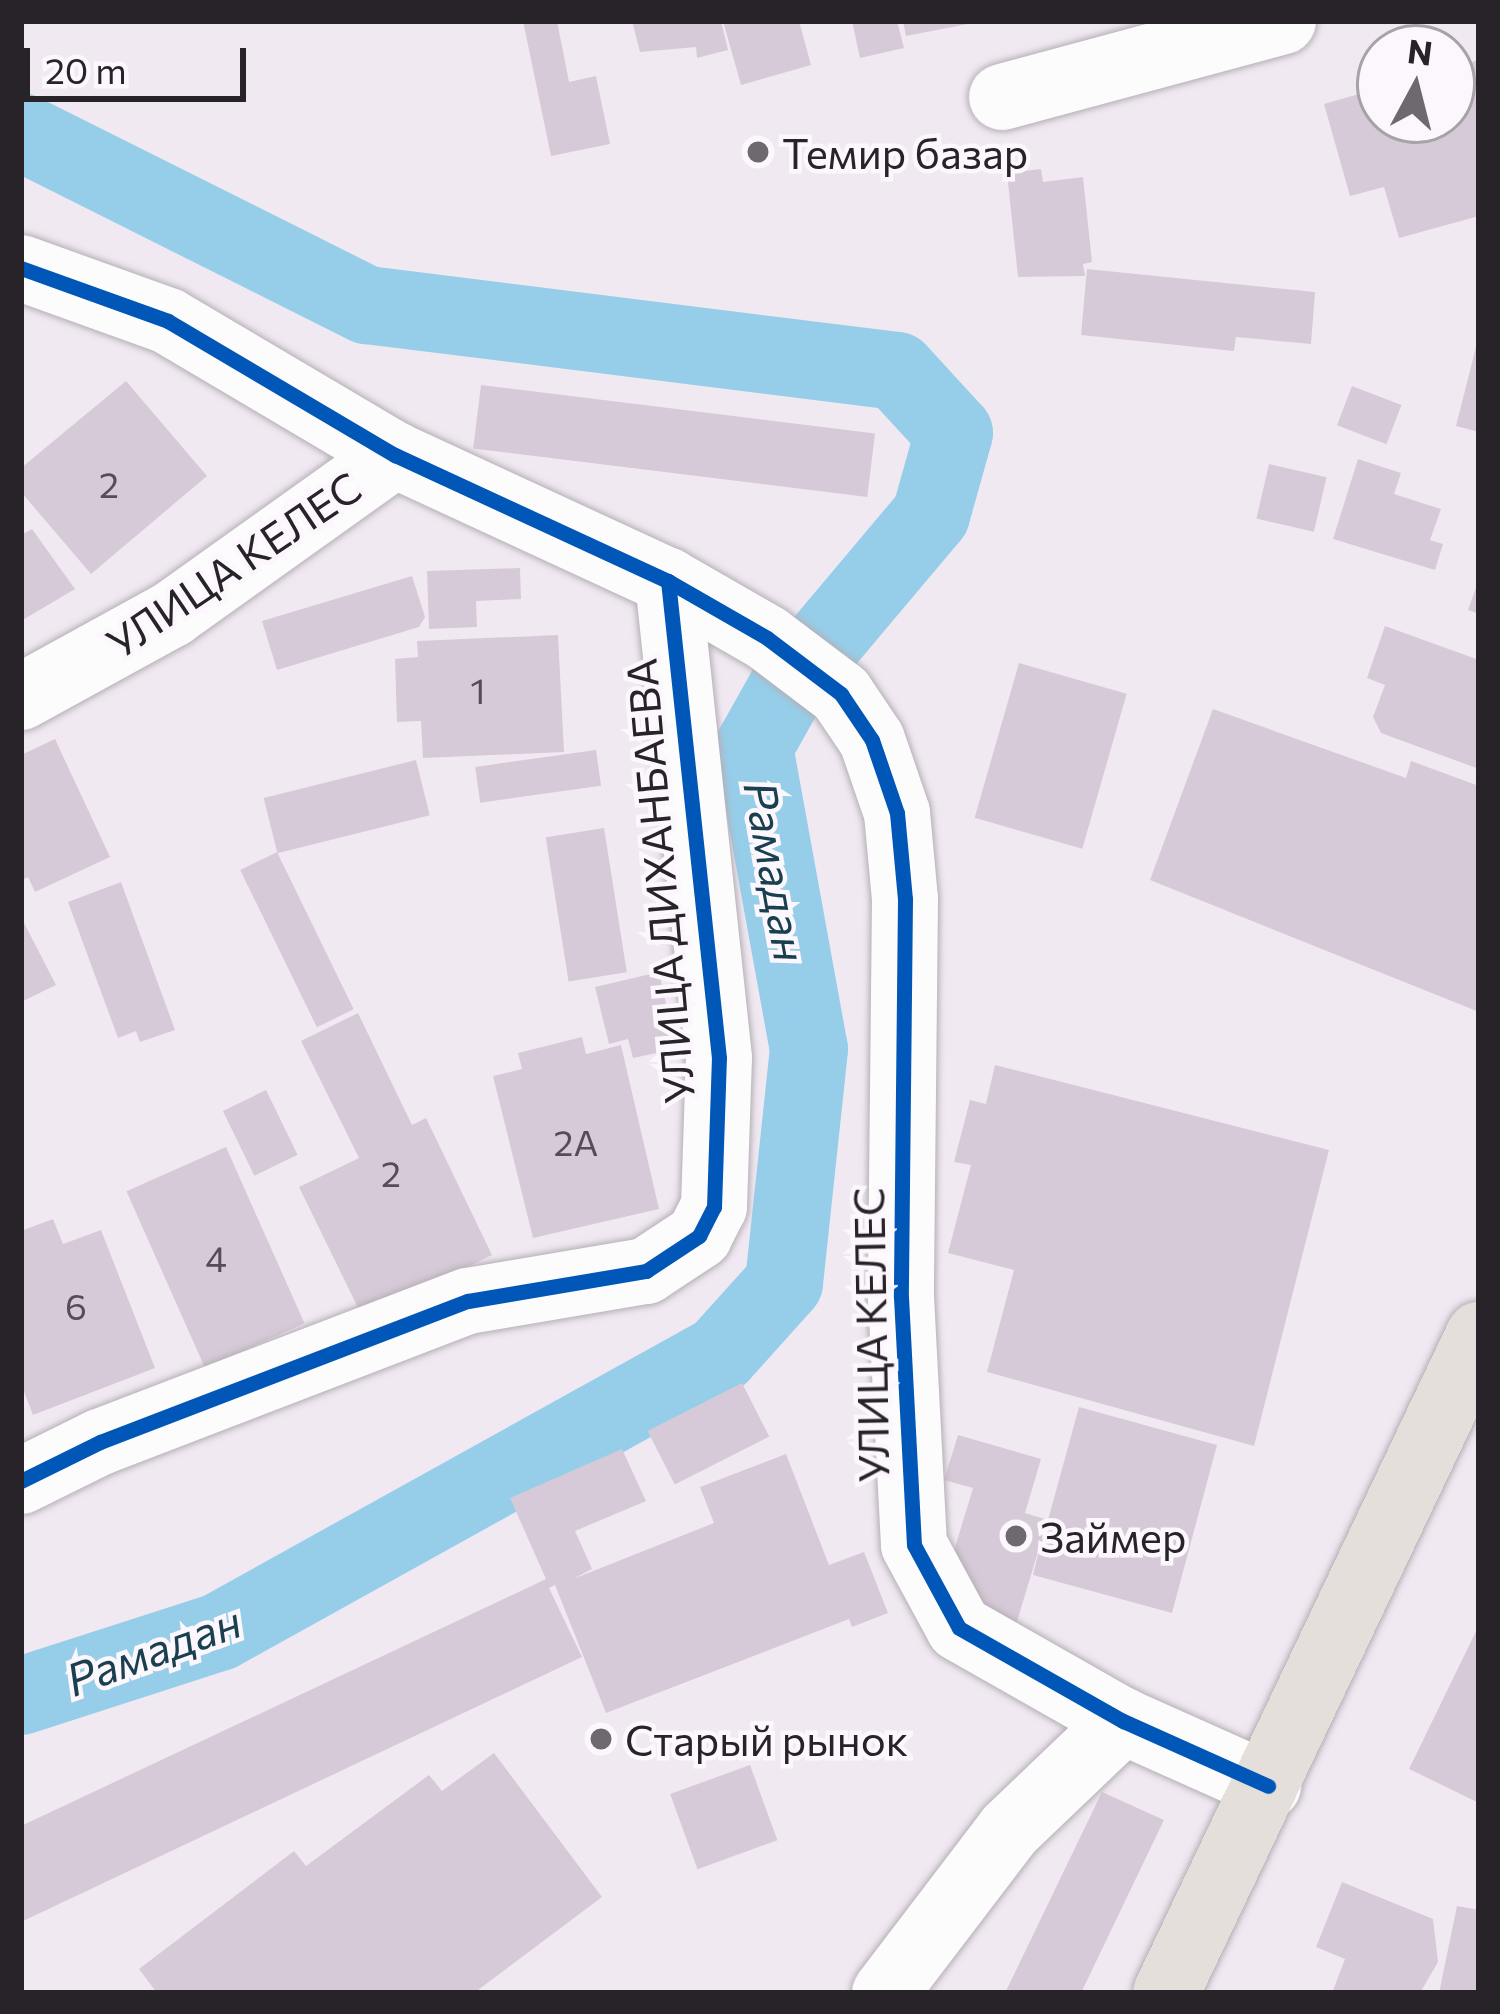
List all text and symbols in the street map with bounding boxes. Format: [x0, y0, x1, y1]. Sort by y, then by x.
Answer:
scale bar [30, 24, 252, 98]
north arrow [1356, 24, 1476, 144]
text: N [1405, 29, 1435, 73]
text: 20 m [45, 47, 127, 91]
place label: Темир базар [782, 127, 1028, 177]
marker: Темир базар [745, 139, 771, 165]
street label: УЛИЦА КЕЛЕС [97, 461, 369, 667]
house number: 2 [99, 462, 119, 506]
street label: УЛИЦА ДИХАНБАЕВА [614, 656, 704, 1106]
house number: 1 [470, 668, 486, 712]
water label: Рамадан [735, 777, 819, 965]
house number: 2А [554, 1120, 598, 1164]
house number: 2 [381, 1151, 401, 1195]
street label: УЛИЦА КЕЛЕС [842, 1187, 898, 1483]
house number: 4 [205, 1236, 227, 1280]
house number: 6 [65, 1284, 87, 1328]
place label: Займер [1040, 1511, 1186, 1561]
marker: Займер [1003, 1523, 1029, 1549]
water label: Рамадан [58, 1592, 248, 1706]
place label: Старый рынок [625, 1714, 908, 1764]
marker: Старый рынок [588, 1726, 614, 1752]

